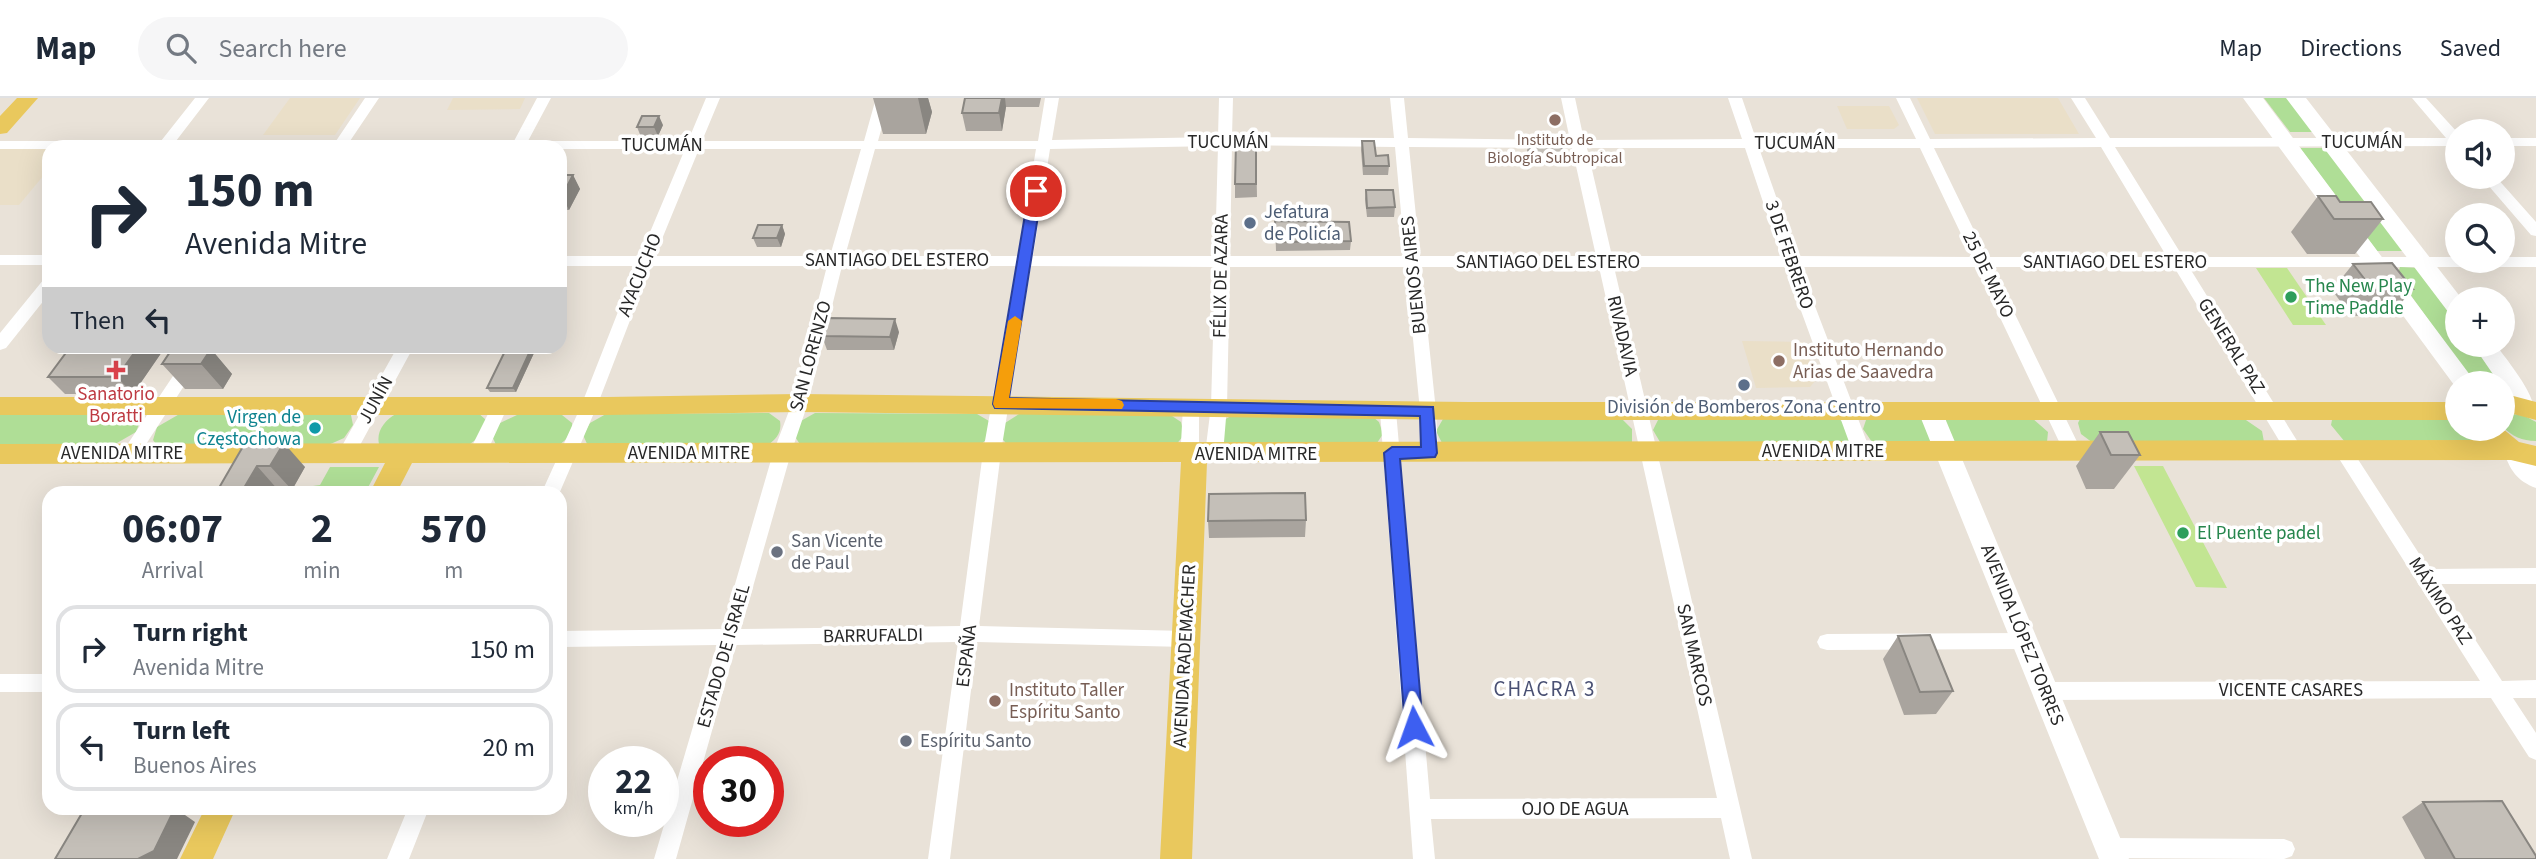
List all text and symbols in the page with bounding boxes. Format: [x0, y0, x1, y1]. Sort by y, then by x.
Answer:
search box [138, 17, 628, 80]
text: Map [35, 25, 96, 72]
icon: search [162, 29, 200, 67]
text: Search here [218, 30, 347, 67]
text: Map [2219, 31, 2262, 66]
text: Directions [2300, 31, 2402, 66]
text: Saved [2440, 31, 2501, 66]
marker: Instituto de Biología Subtropical [1547, 112, 1563, 128]
map controls [2445, 119, 2515, 441]
button: sound [2445, 119, 2515, 189]
street label: TUCUMÁN [1187, 129, 1269, 156]
place label: Instituto de Biología Subtropical [1487, 129, 1623, 169]
street label: TUCUMÁN [2321, 129, 2403, 156]
street label: TUCUMÁN [1754, 130, 1836, 157]
street label: TUCUMÁN [621, 132, 703, 159]
text: 150 m [185, 156, 314, 226]
pin [1006, 161, 1066, 221]
icon: right [70, 168, 161, 259]
icon: arrive [1017, 172, 1055, 210]
street label: 3 DE FEBRERO [1758, 197, 1820, 313]
place label: Jefatura de Policía [1264, 199, 1341, 248]
button: search [2445, 203, 2515, 273]
street label: FÉLIX DE AZARA [1206, 213, 1236, 338]
marker: Jefatura de Policía [1242, 215, 1258, 231]
street label: BUENOS AIRES [1394, 215, 1434, 335]
text: Avenida Mitre [185, 221, 367, 267]
street label: 25 DE MAYO [1955, 227, 2021, 323]
street label: AYACUCHO [611, 229, 669, 321]
street label: SANTIAGO DEL ESTERO [805, 247, 989, 274]
street label: SANTIAGO DEL ESTERO [1456, 249, 1640, 276]
street label: SANTIAGO DEL ESTERO [2023, 249, 2207, 276]
place label: The New Play Time Paddle [2305, 273, 2412, 322]
button: + [2445, 287, 2515, 357]
marker: The New Play Time Paddle [2283, 289, 2299, 305]
street label: RIVADAVIA [1600, 293, 1645, 380]
street label: GENERAL PAZ [2191, 293, 2271, 399]
street label: SAN LORENZO [783, 298, 839, 414]
icon: left [139, 301, 177, 339]
text: Then [70, 302, 125, 339]
place label: Instituto Hernando Arias de Saavedra [1793, 337, 1944, 386]
marker: Instituto Hernando Arias de Saavedra [1771, 353, 1787, 369]
marker: Sanatorio Boratti [106, 360, 126, 380]
street label: JUNÍN [352, 371, 400, 429]
button: − [2445, 371, 2515, 441]
marker: División de Bomberos Zona Centro [1736, 377, 1752, 393]
place label: Sanatorio Boratti [77, 381, 155, 430]
place label: División de Bomberos Zona Centro [1607, 394, 1881, 421]
place label: Virgen de Częstochowa [197, 404, 301, 453]
marker: Virgen de Częstochowa [307, 420, 323, 436]
street label: AVENIDA MITRE [1762, 438, 1884, 465]
street label: AVENIDA MITRE [61, 440, 183, 467]
street label: AVENIDA MITRE [628, 440, 750, 467]
street label: AVENIDA MITRE [1195, 441, 1317, 468]
text: 06:07 [122, 499, 223, 559]
text: 2 [311, 499, 333, 559]
text: 570 [420, 499, 487, 559]
place label: El Puente padel [2197, 520, 2321, 547]
marker: El Puente padel [2175, 525, 2191, 541]
place label: San Vicente de Paul [791, 528, 883, 577]
street label: AVENIDA LÓPEZ TORRES [1973, 540, 2071, 730]
marker: San Vicente de Paul [769, 544, 785, 560]
street label: MÁXIMO PAZ [2402, 552, 2478, 650]
text: Arrival [142, 554, 204, 587]
text: min [303, 554, 341, 587]
text: m [444, 554, 463, 587]
street label: AVENIDA RADEMACHER [1167, 563, 1203, 748]
street label: ESTADO DE ISRAEL [691, 581, 757, 731]
street label: SAN MARCOS [1669, 601, 1719, 709]
text: Turn right [133, 614, 248, 651]
street label: BARRUFALDI [823, 622, 923, 650]
street label: ESPAÑA [950, 622, 984, 689]
icon: right [74, 630, 112, 668]
text: 150 m [469, 631, 535, 668]
text: Avenida Mitre [133, 651, 264, 684]
district label: CHACRA 3 [1494, 674, 1596, 704]
place label: Instituto Taller Espíritu Santo [1009, 677, 1125, 726]
street label: VICENTE CASARES [2219, 677, 2363, 704]
position arrow [1377, 690, 1451, 764]
marker: Instituto Taller Espíritu Santo [987, 693, 1003, 709]
text: Turn left [133, 712, 230, 749]
icon: left [74, 728, 112, 766]
place label: Espíritu Santo [920, 728, 1032, 755]
text: 20 m [482, 729, 535, 766]
marker: Espíritu Santo [898, 733, 914, 749]
speed limit sign: 30 [693, 746, 784, 837]
text: Buenos Aires [133, 749, 257, 782]
text: 22 [615, 757, 652, 807]
text: km/h [614, 796, 653, 821]
street label: OJO DE AGUA [1522, 796, 1629, 823]

